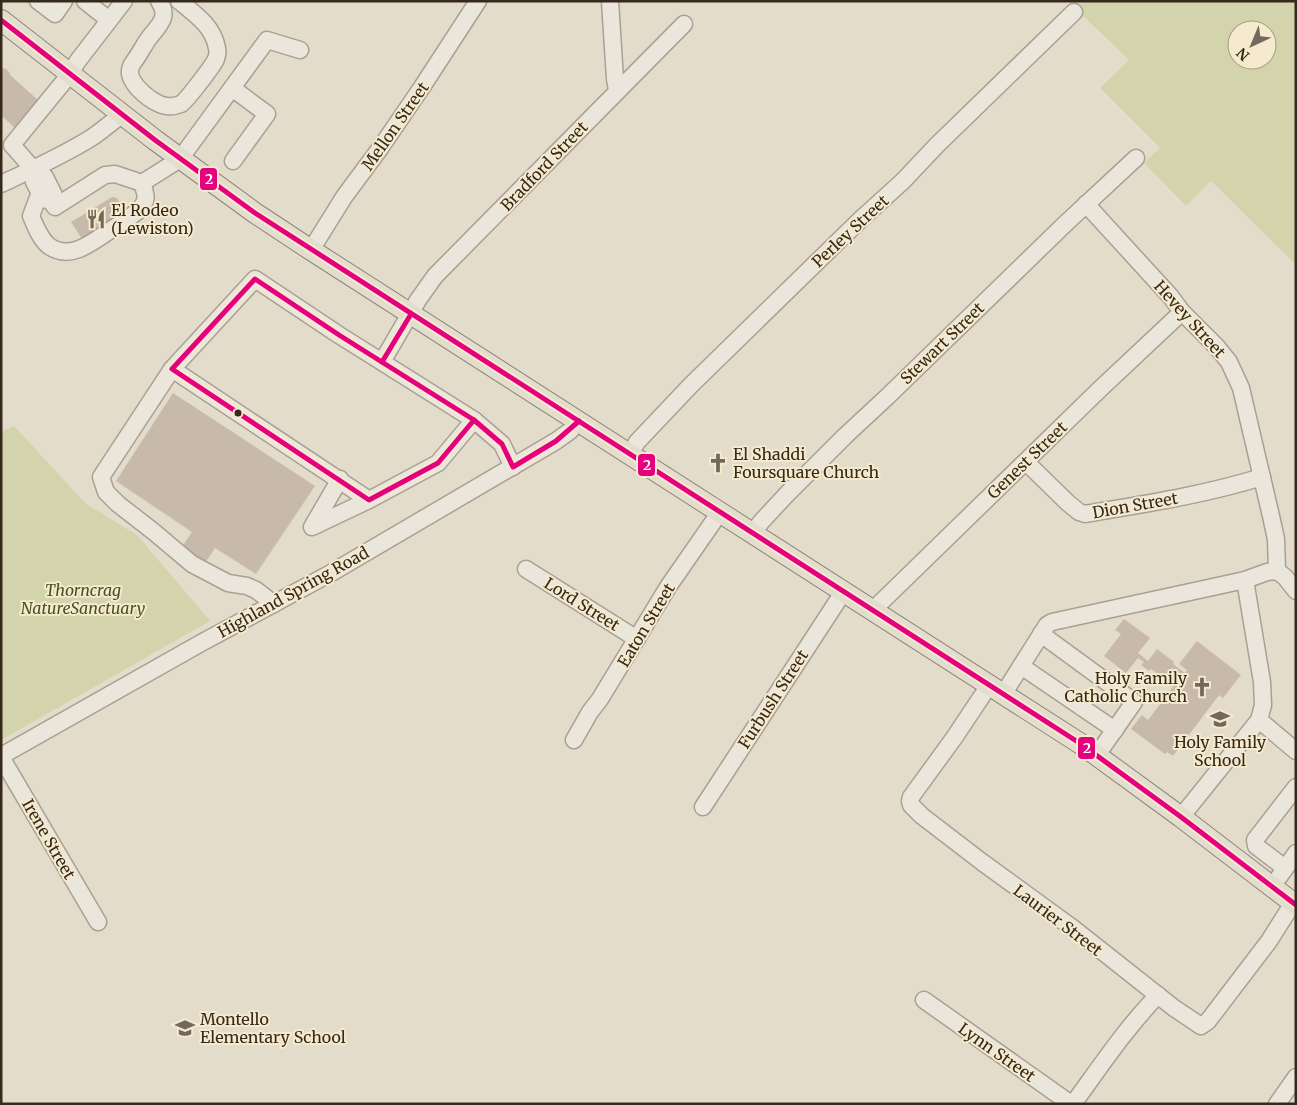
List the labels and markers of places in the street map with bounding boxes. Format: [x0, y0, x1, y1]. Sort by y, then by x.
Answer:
place label: El Rodeo (Lewiston) [111, 200, 194, 238]
restaurant icon: El Rodeo (Lewiston) [85, 208, 107, 230]
unlabelled marker [233, 408, 243, 418]
place label: El Shaddi Foursquare Church [733, 444, 879, 482]
church icon: El Shaddi Foursquare Church [707, 452, 729, 474]
place label: Holy Family Catholic Church [1064, 668, 1188, 706]
church icon: Holy Family Catholic Church [1191, 676, 1213, 698]
school or university icon: Holy Family School [1209, 708, 1231, 730]
place label: Holy Family School [1174, 732, 1267, 770]
place label: Montello Elementary School [200, 1009, 346, 1047]
school or university icon: Montello Elementary School [174, 1017, 196, 1039]

